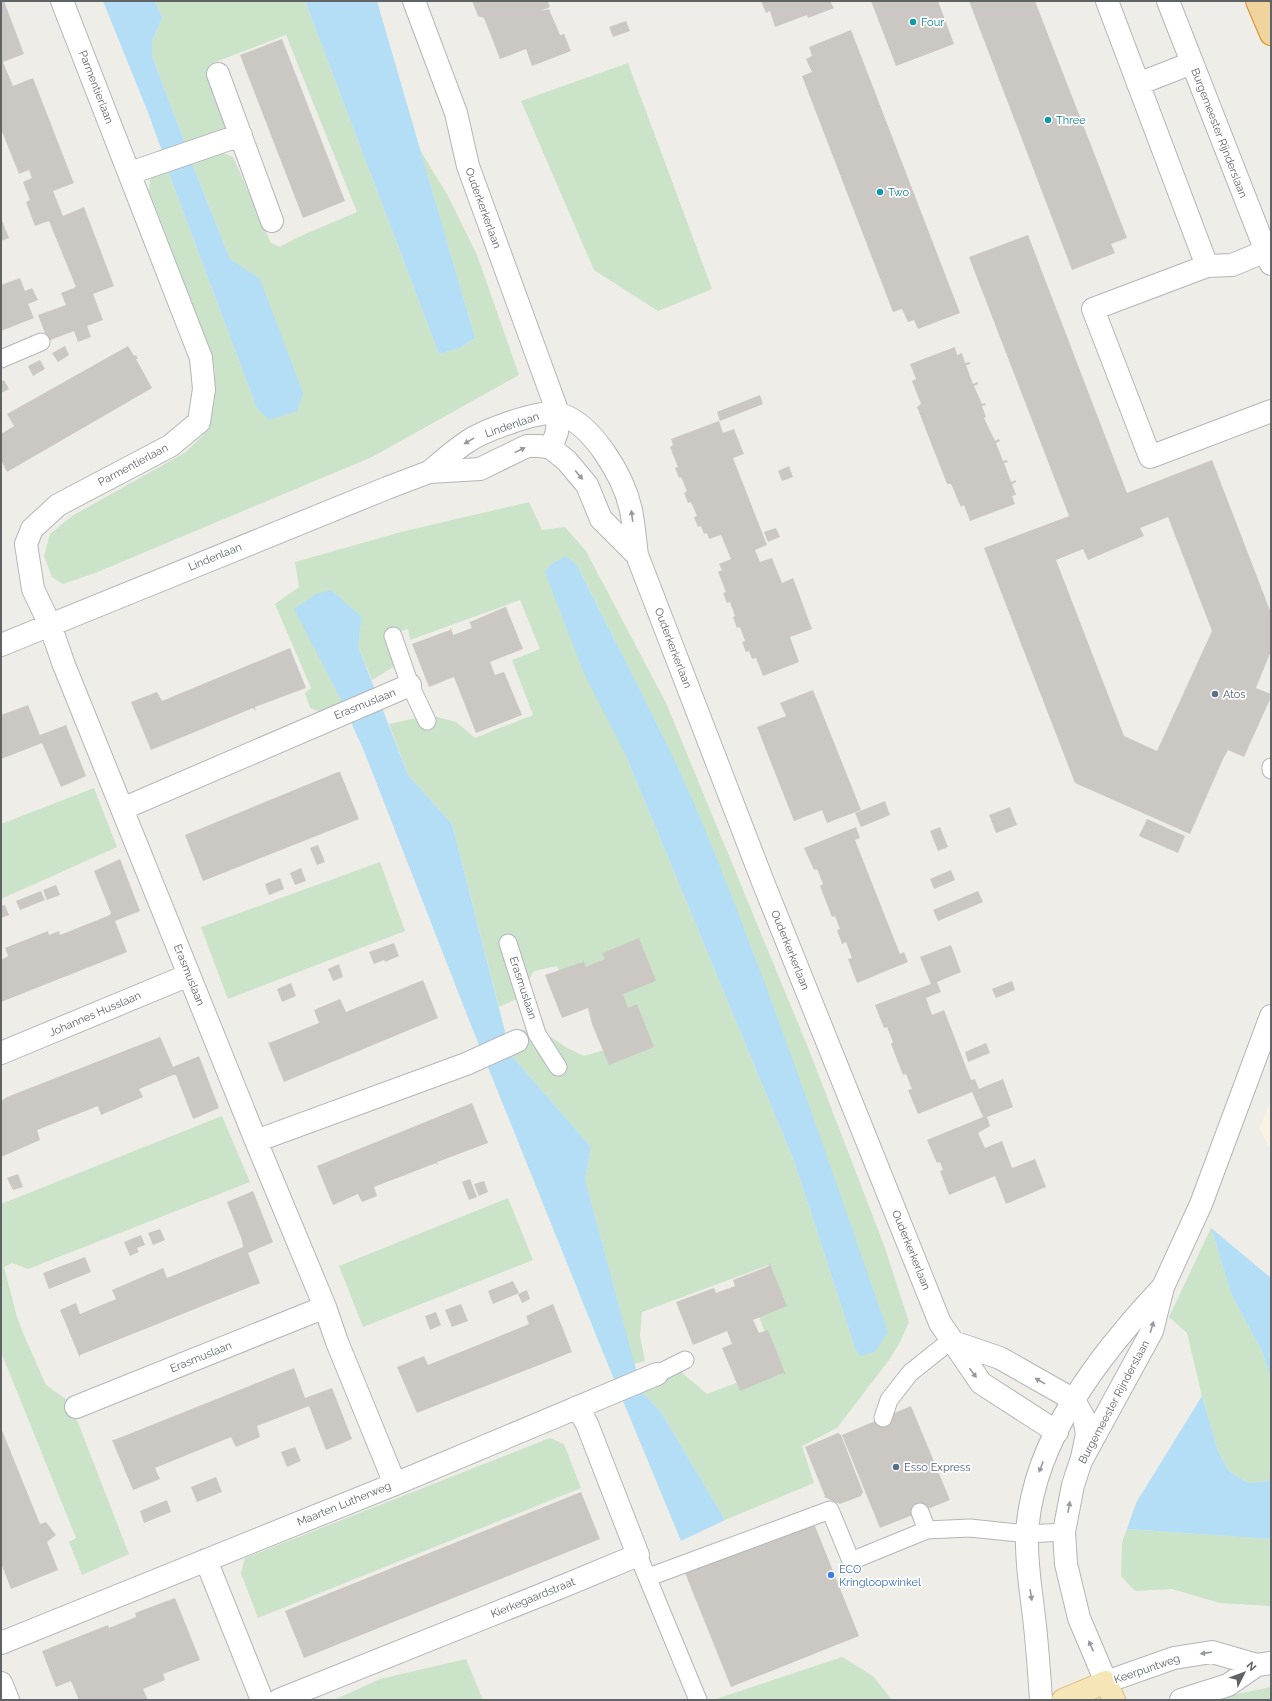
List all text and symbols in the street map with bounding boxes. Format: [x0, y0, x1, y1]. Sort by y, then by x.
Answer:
place label: Four [921, 16, 944, 29]
marker: Four [908, 17, 918, 27]
street label: Parmentierlaan [76, 49, 116, 125]
street label: Burgemeester Rijnderslaan [1188, 66, 1250, 200]
place label: Three [1056, 114, 1086, 127]
marker: Three [1043, 115, 1053, 125]
street label: Ouderkerkerlaan [462, 166, 504, 250]
place label: Two [888, 186, 910, 199]
marker: Two [875, 187, 885, 197]
street label: Lindenlaan [483, 410, 541, 440]
one-way arrow [463, 438, 475, 445]
street label: Parmentierlaan [96, 441, 170, 489]
one-way arrow [514, 447, 525, 453]
one-way arrow [574, 470, 583, 480]
one-way arrow [629, 510, 635, 523]
street label: Lindenlaan [186, 540, 244, 574]
street label: Ouderkerkerlaan [652, 606, 694, 690]
street label: Erasmuslaan [332, 686, 398, 722]
place label: Atos [1223, 688, 1246, 701]
marker: Atos [1210, 689, 1220, 699]
street label: Ouderkerkerlaan [768, 908, 812, 992]
street label: Erasmuslaan [171, 942, 207, 1008]
street label: Erasmuslaan [507, 955, 539, 1021]
street label: Johannes Husslaan [47, 989, 143, 1039]
street label: Ouderkerkerlaan [889, 1208, 933, 1292]
one-way arrow [1149, 1320, 1155, 1332]
street label: Burgemeester Rijnderslaan [1076, 1338, 1152, 1466]
street label: Erasmuslaan [168, 1339, 234, 1375]
one-way arrow [969, 1367, 977, 1378]
one-way arrow [1034, 1378, 1046, 1385]
place label: Esso Express [904, 1461, 970, 1474]
marker: Esso Express [891, 1462, 901, 1472]
one-way arrow [1038, 1462, 1044, 1474]
street label: Maarten Lutherweg [295, 1479, 393, 1529]
one-way arrow [1066, 1501, 1072, 1513]
place label: ECO Kringloopwinkel [839, 1563, 921, 1589]
marker: ECO Kringloopwinkel [826, 1570, 836, 1580]
street label: Kierkegaardstraat [489, 1575, 577, 1621]
one-way arrow [1028, 1589, 1034, 1601]
one-way arrow [1088, 1641, 1094, 1652]
one-way arrow [1200, 1650, 1212, 1656]
street label: Keerpuntweg [1112, 1652, 1182, 1686]
north arrow [1224, 1653, 1264, 1693]
text: N [1243, 1659, 1259, 1674]

